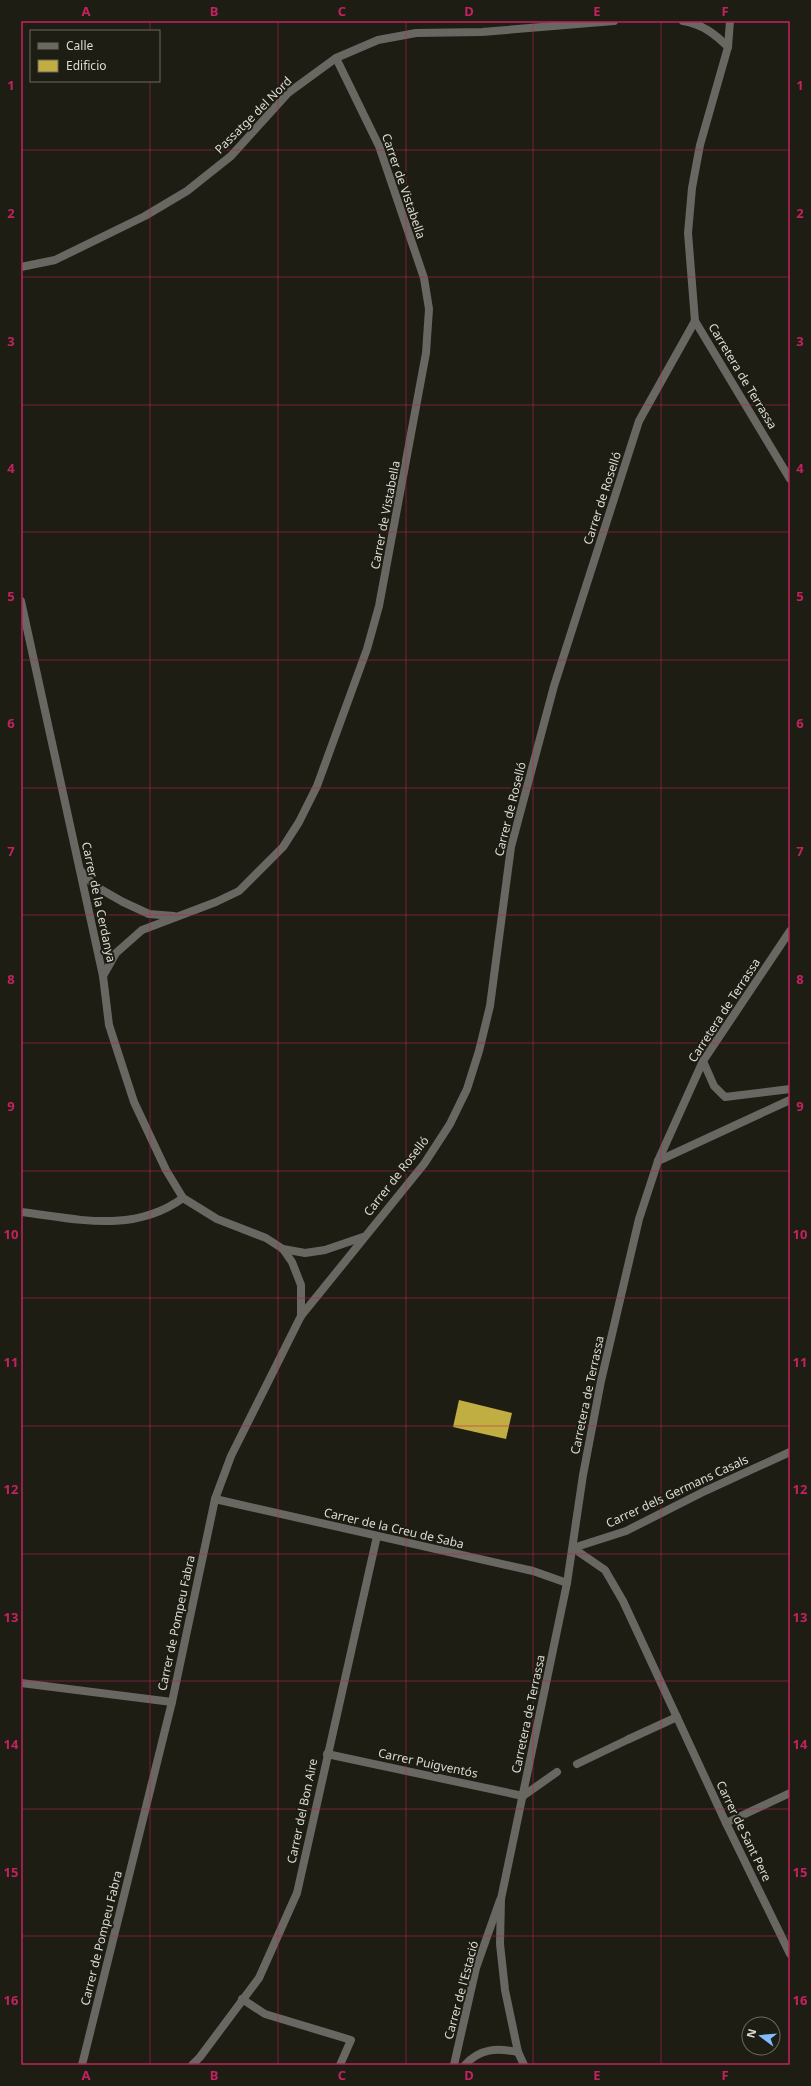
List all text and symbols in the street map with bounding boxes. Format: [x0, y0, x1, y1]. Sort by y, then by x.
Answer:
text: A [82, 2, 91, 20]
text: B [210, 2, 218, 20]
text: C [338, 2, 346, 20]
text: D [464, 2, 474, 20]
text: E [593, 2, 601, 20]
text: F [721, 2, 729, 20]
legend [30, 30, 160, 82]
text: Calle [66, 37, 94, 54]
text: Edificio [66, 57, 107, 74]
street label: Passatge del Nord [211, 73, 295, 157]
text: 1 [7, 76, 15, 94]
text: 1 [796, 76, 804, 94]
street label: Carrer de Vistabella [378, 131, 430, 241]
text: 2 [7, 204, 15, 222]
text: 2 [796, 204, 804, 222]
street label: Carretera de Terrassa [705, 320, 781, 432]
text: 3 [7, 332, 15, 350]
text: 3 [796, 332, 804, 350]
street label: Carrer de Roselló [579, 449, 625, 547]
text: 4 [7, 459, 15, 477]
street label: Carrer de Vistabella [366, 459, 404, 571]
text: 4 [796, 459, 804, 477]
text: 5 [7, 587, 15, 605]
text: 5 [796, 587, 804, 605]
text: 6 [7, 714, 15, 732]
text: 6 [796, 714, 804, 732]
street label: Carrer de Roselló [490, 760, 530, 858]
street label: Carrer de la Cerdanya [78, 840, 120, 964]
text: 7 [7, 842, 15, 860]
text: 7 [796, 842, 804, 860]
street label: Carretera de Terrassa [684, 955, 764, 1065]
text: 8 [7, 970, 15, 988]
text: 8 [796, 970, 804, 988]
text: 9 [7, 1097, 15, 1115]
text: 9 [796, 1097, 804, 1115]
street label: Carrer de Roselló [360, 1133, 432, 1219]
text: 10 [4, 1225, 18, 1243]
text: 10 [793, 1225, 807, 1243]
street label: Carretera de Terrassa [566, 1334, 608, 1456]
text: 11 [4, 1353, 18, 1371]
text: 11 [793, 1353, 807, 1371]
street label: Carrer dels Germans Casals [603, 1450, 751, 1532]
text: 12 [4, 1480, 18, 1498]
text: 12 [793, 1480, 807, 1498]
street label: Carrer de la Creu de Saba [322, 1504, 466, 1552]
street label: Carrer de Pompeu Fabra [153, 1554, 199, 1692]
text: 13 [4, 1608, 18, 1626]
text: 13 [793, 1608, 807, 1626]
street label: Carretera de Terrassa [507, 1653, 549, 1775]
text: 14 [4, 1735, 19, 1753]
text: 14 [793, 1735, 808, 1753]
street label: Carrer Puigventós [377, 1744, 480, 1782]
street label: Carrer del Bon Aire [283, 1757, 321, 1865]
street label: Carrer de Sant Pere [712, 1778, 776, 1884]
text: 15 [4, 1863, 18, 1881]
text: 15 [793, 1863, 807, 1881]
street label: Carrer de Pompeu Fabra [76, 1869, 126, 2007]
street label: Carrer de l'Estació [440, 1939, 482, 2041]
text: 16 [4, 1991, 18, 2009]
text: 16 [793, 1991, 807, 2009]
north arrow [741, 2016, 781, 2056]
text: N [742, 2027, 759, 2039]
text: A [82, 2066, 91, 2084]
text: B [210, 2066, 218, 2084]
text: C [338, 2066, 346, 2084]
text: D [464, 2066, 474, 2084]
text: E [593, 2066, 601, 2084]
text: F [721, 2066, 729, 2084]

